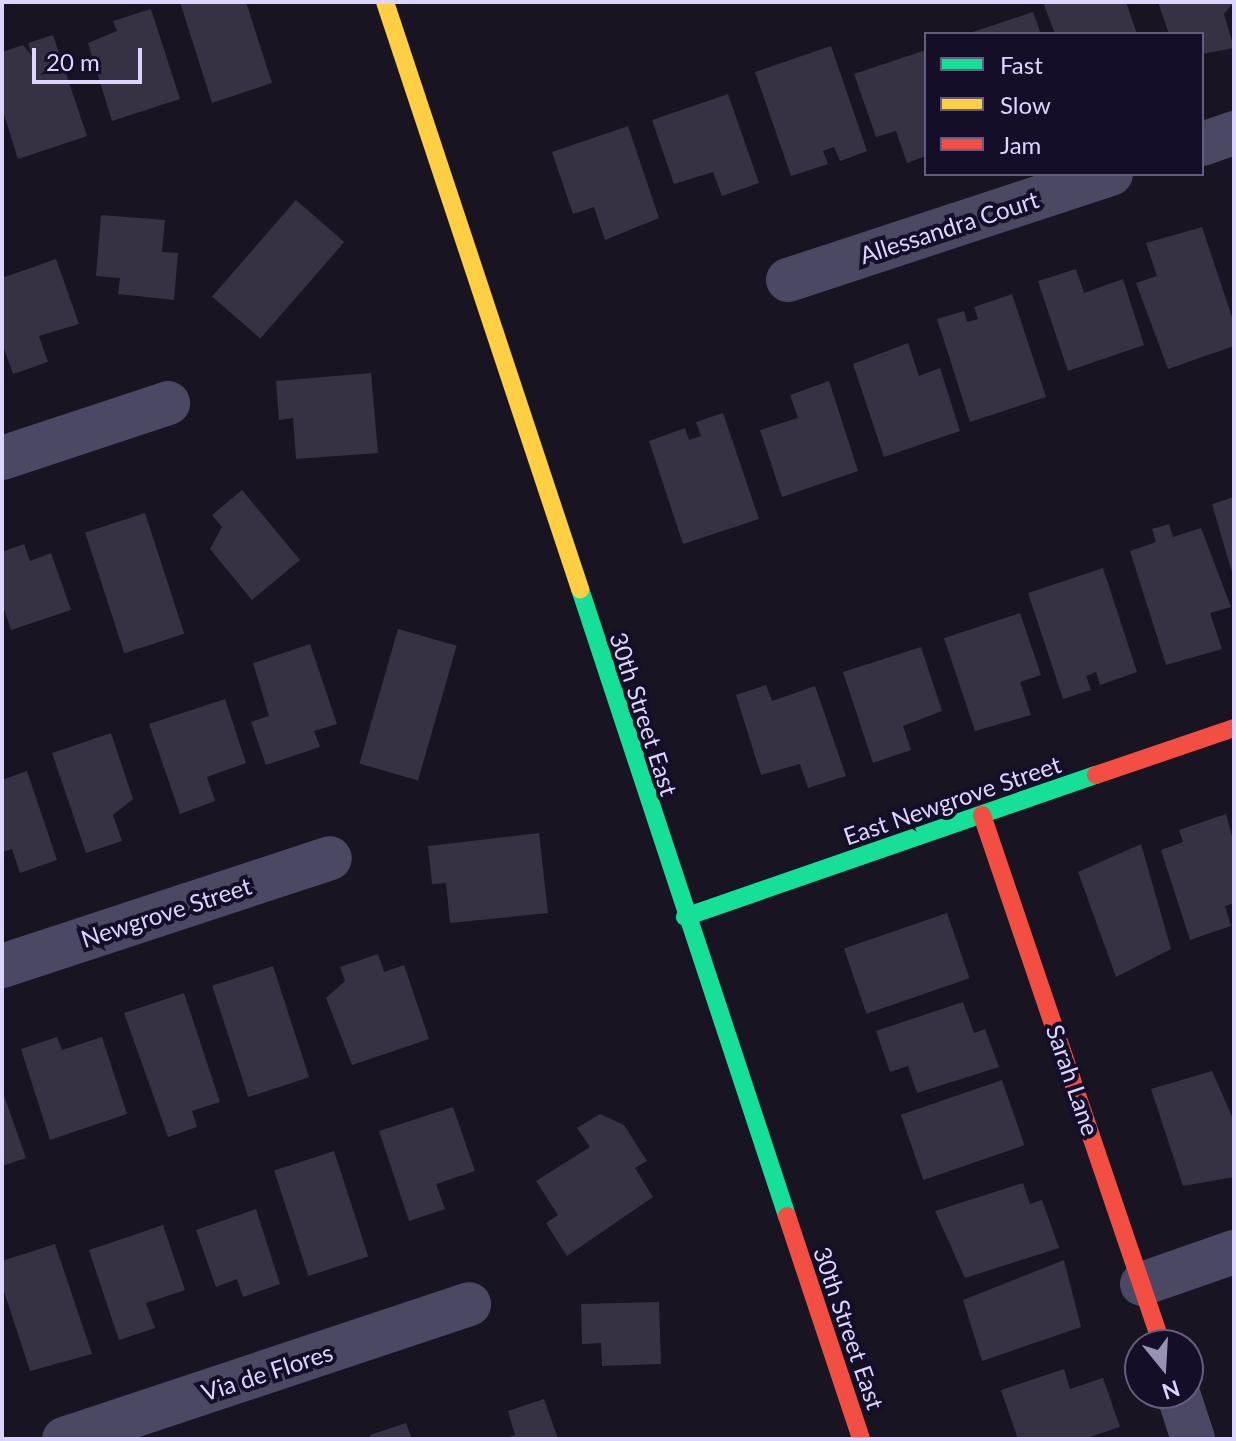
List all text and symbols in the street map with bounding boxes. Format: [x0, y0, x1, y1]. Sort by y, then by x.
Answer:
scale bar [36, 32, 146, 82]
legend [924, 32, 1204, 176]
text: 20 m [46, 47, 100, 76]
text: Fast [1000, 50, 1043, 79]
text: Slow [1000, 90, 1051, 119]
text: Jam [1000, 130, 1041, 159]
street label: Allessandra Court [856, 184, 1042, 270]
street label: 30th Street East [604, 629, 684, 799]
street label: East Newgrove Street [840, 749, 1064, 851]
street label: Newgrove Street [77, 871, 255, 953]
street label: Sarah Lane [1041, 1021, 1105, 1139]
street label: 30th Street East [808, 1243, 890, 1413]
north arrow [1124, 1329, 1204, 1409]
street label: Via de Flores [198, 1337, 336, 1407]
text: N [1159, 1375, 1183, 1406]

